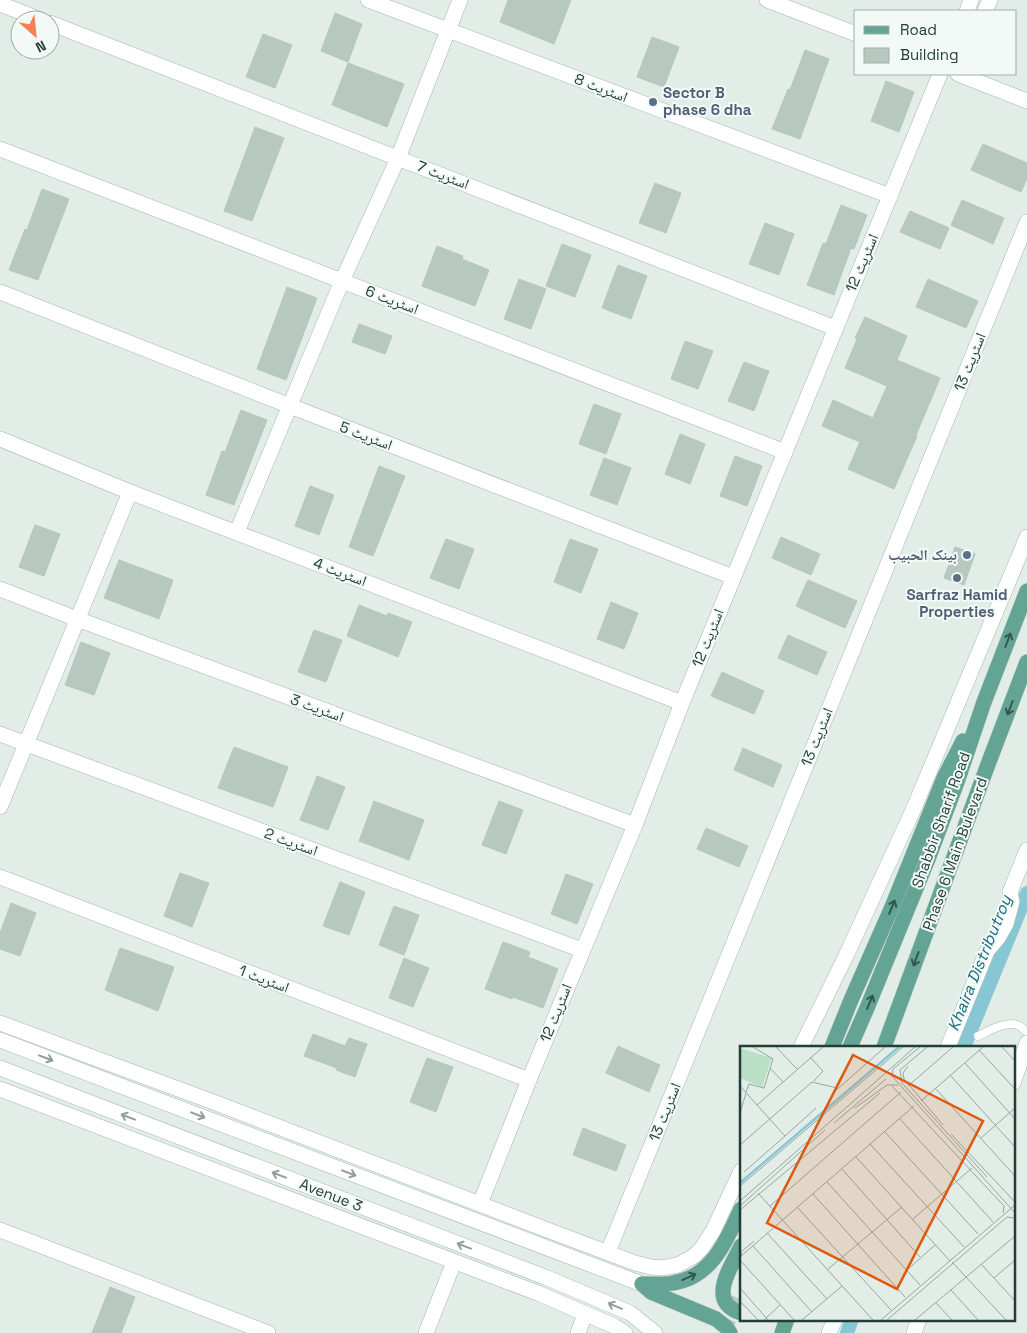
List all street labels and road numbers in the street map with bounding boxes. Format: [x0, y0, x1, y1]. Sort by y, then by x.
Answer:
street label: اسٹریٹ 8 [572, 69, 630, 106]
street label: اسٹریٹ 7 [414, 156, 472, 193]
street label: اسٹریٹ 12 [841, 231, 882, 295]
street label: اسٹریٹ 6 [363, 281, 421, 318]
street label: اسٹریٹ 13 [949, 330, 990, 394]
street label: اسٹریٹ 5 [337, 417, 395, 454]
street label: اسٹریٹ 4 [311, 553, 370, 590]
street label: اسٹریٹ 12 [687, 606, 728, 670]
street label: اسٹریٹ 3 [288, 689, 346, 726]
street label: اسٹریٹ 13 [796, 705, 837, 769]
street label: Shabbir Sharif Road [907, 749, 974, 890]
street label: Phase 6 Main Bulevard [918, 775, 991, 933]
street label: اسٹریٹ 2 [262, 823, 320, 860]
street label: اسٹریٹ 1 [236, 960, 292, 997]
street label: اسٹریٹ 12 [535, 981, 576, 1045]
street label: اسٹریٹ 13 [644, 1080, 685, 1144]
street label: Avenue 3 [297, 1174, 365, 1215]

